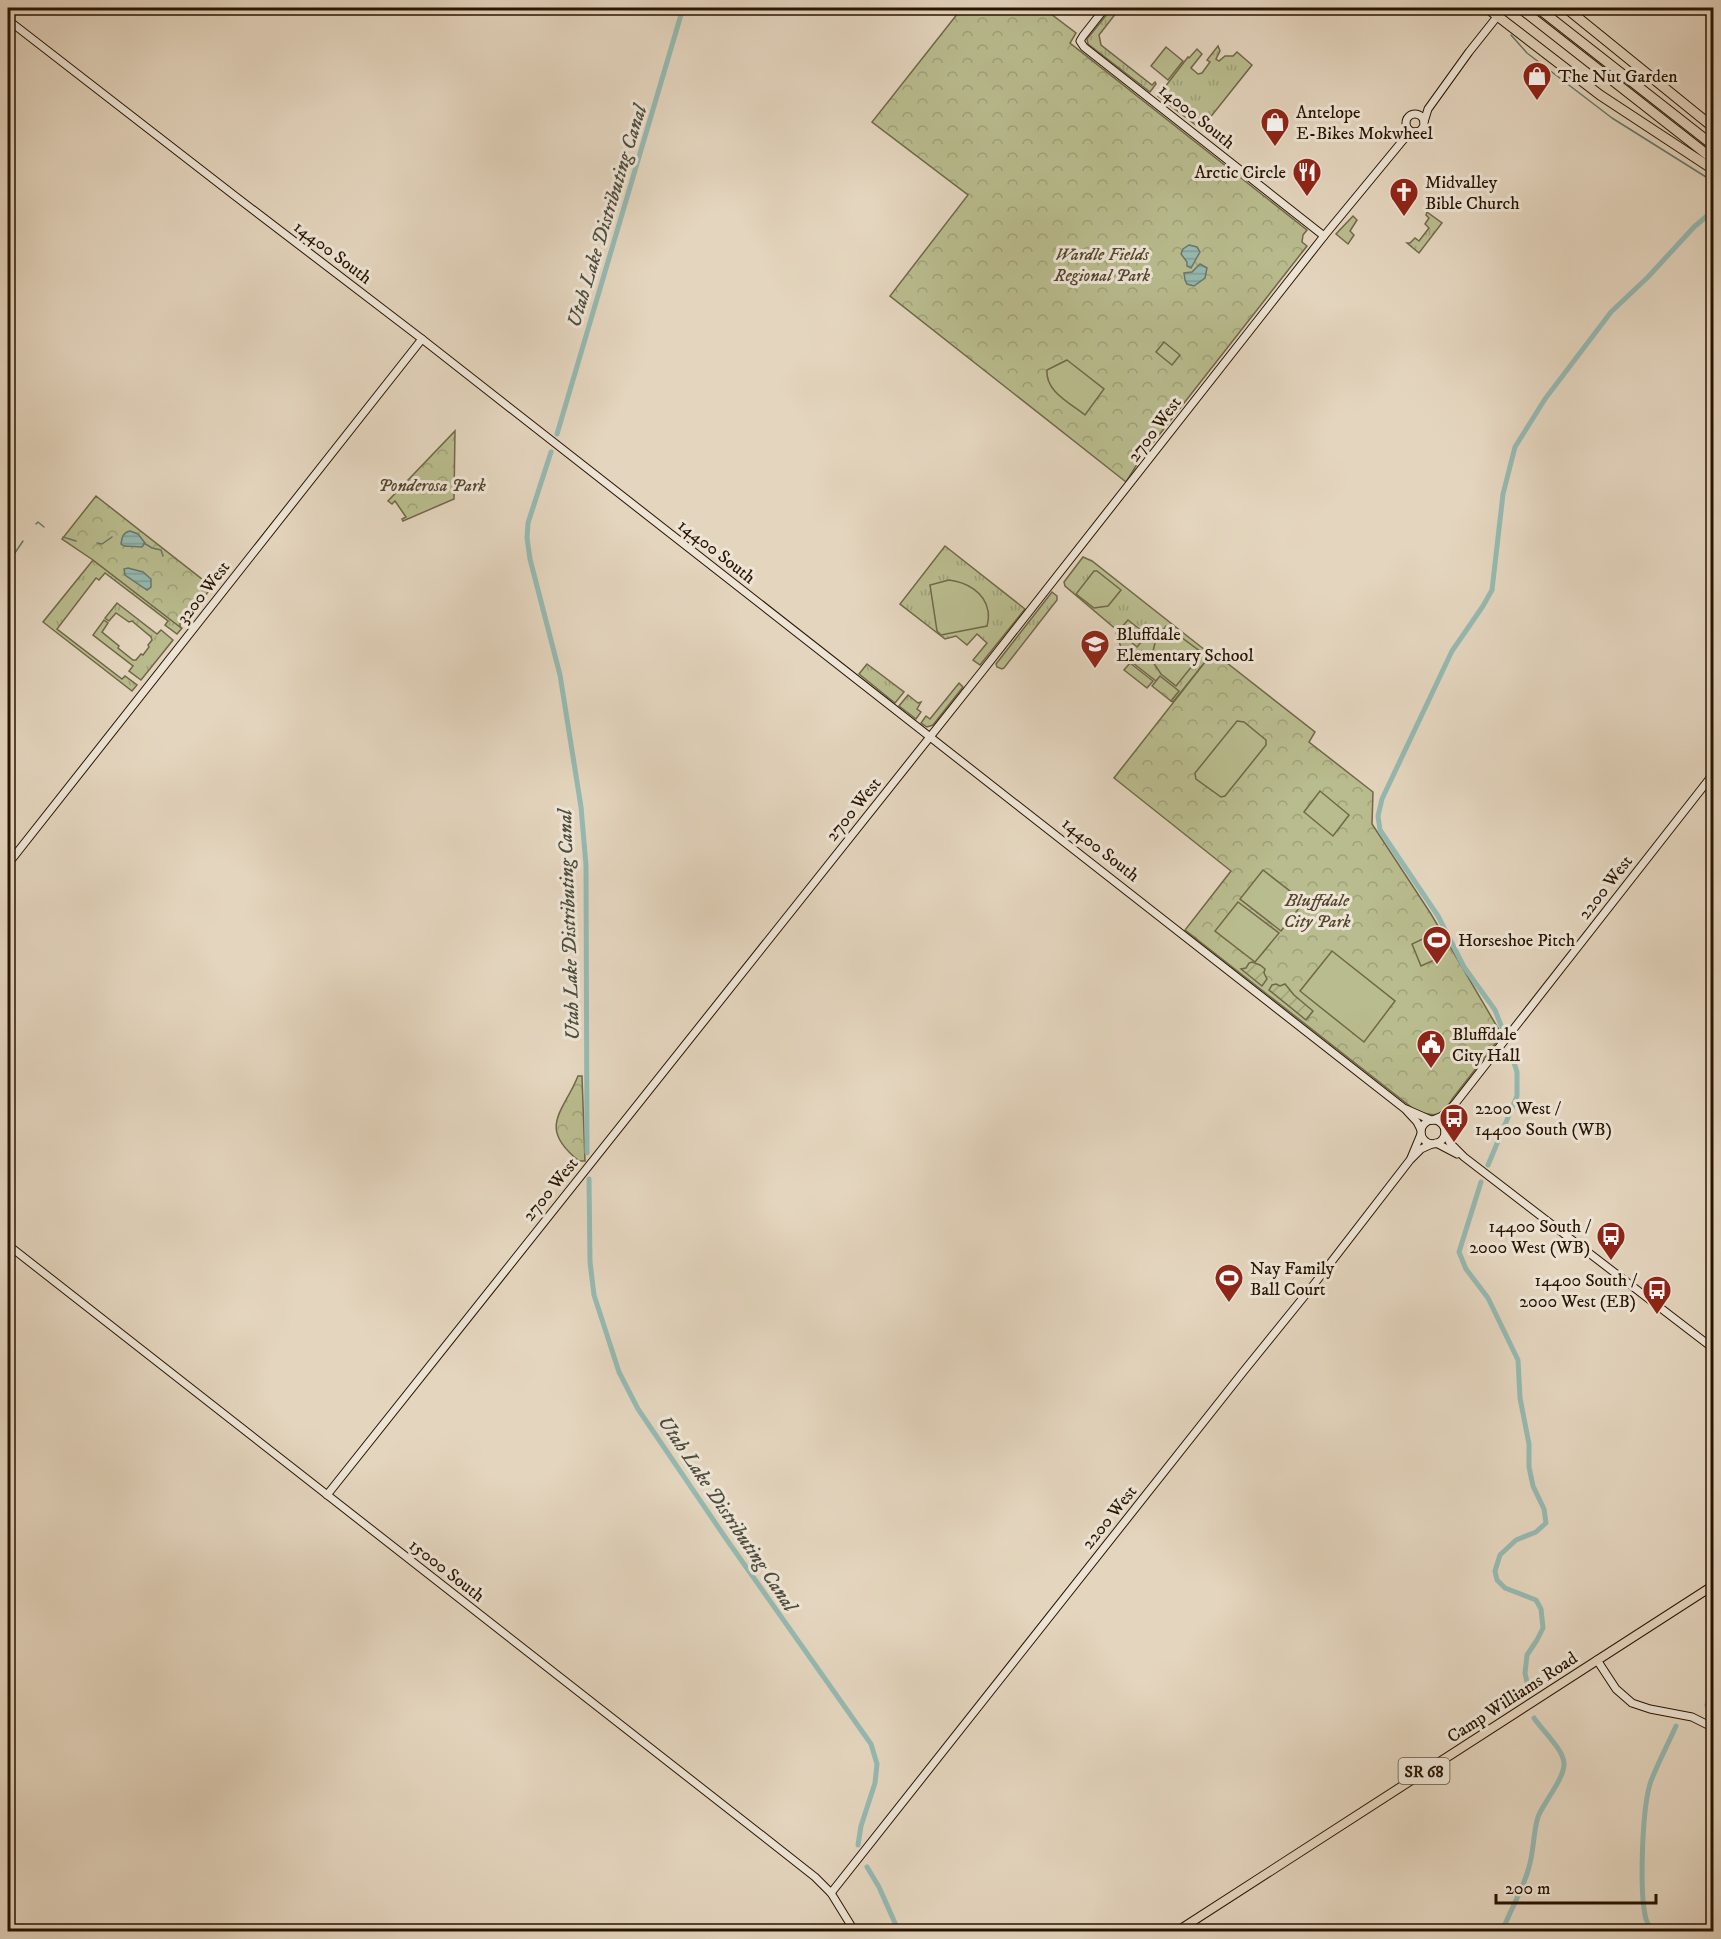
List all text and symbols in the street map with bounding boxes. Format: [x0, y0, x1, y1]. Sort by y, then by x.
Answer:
shop icon: The Nut Garden [1521, 60, 1553, 102]
place label: The Nut Garden [1558, 66, 1678, 88]
street label: 14000 South [1154, 79, 1239, 155]
water label: Utah Lake Distributing Canal [562, 101, 654, 331]
place label: Antelope E-Bikes Mokwheel [1296, 102, 1433, 145]
shop icon: Antelope E-Bikes Mokwheel [1259, 106, 1291, 148]
restaurant icon: Arctic Circle [1291, 156, 1323, 198]
place label: Arctic Circle [1194, 162, 1286, 184]
place label: Midvalley Bible Church [1425, 172, 1520, 215]
church icon: Midvalley Bible Church [1388, 176, 1420, 218]
street label: 14400 South [289, 216, 376, 290]
park label: Wardle Fields Regional Park [1053, 244, 1151, 287]
street label: 2700 West [1123, 392, 1187, 467]
park label: Ponderosa Park [378, 475, 486, 497]
street label: 14400 South [673, 515, 760, 589]
street label: 3200 West [172, 557, 235, 628]
place label: Bluffdale Elementary School [1116, 624, 1254, 667]
school or university icon: Bluffdale Elementary School [1079, 628, 1111, 670]
street label: 2700 West [821, 773, 886, 846]
water label: Utah Lake Distributing Canal [553, 807, 586, 1041]
street label: 14400 South [1057, 813, 1144, 887]
street label: 2200 West [1574, 851, 1638, 924]
park label: Bluffdale City Park [1284, 890, 1351, 933]
sports icon: Horseshoe Pitch [1421, 924, 1453, 966]
place label: Horseshoe Pitch [1458, 930, 1576, 952]
place label: Bluffdale City Hall [1452, 1024, 1521, 1067]
public building icon: Bluffdale City Hall [1415, 1028, 1447, 1070]
place label: 2200 West / 14400 South (WB) [1475, 1098, 1612, 1141]
bus stop icon: 2200 West / 14400 South (WB) [1438, 1102, 1470, 1144]
street label: 2700 West [518, 1153, 583, 1226]
place label: 14400 South / 2000 West (WB) [1469, 1216, 1592, 1259]
bus stop icon: 14400 South / 2000 West (WB) [1595, 1220, 1627, 1262]
place label: Nay Family Ball Court [1250, 1258, 1335, 1301]
sports icon: Nay Family Ball Court [1213, 1262, 1245, 1304]
place label: 14400 South / 2000 West (EB) [1519, 1270, 1638, 1313]
bus stop icon: 14400 South / 2000 West (EB) [1641, 1274, 1673, 1316]
water label: Utah Lake Distributing Canal [652, 1411, 803, 1618]
street label: 2200 West [1077, 1481, 1142, 1554]
street label: 15000 South [404, 1534, 489, 1608]
street label: Camp Williams Road [1443, 1648, 1582, 1748]
road number: SR 68 [1398, 1758, 1450, 1784]
scale bar [1496, 1867, 1656, 1905]
text: 200 m [1505, 1878, 1551, 1900]

